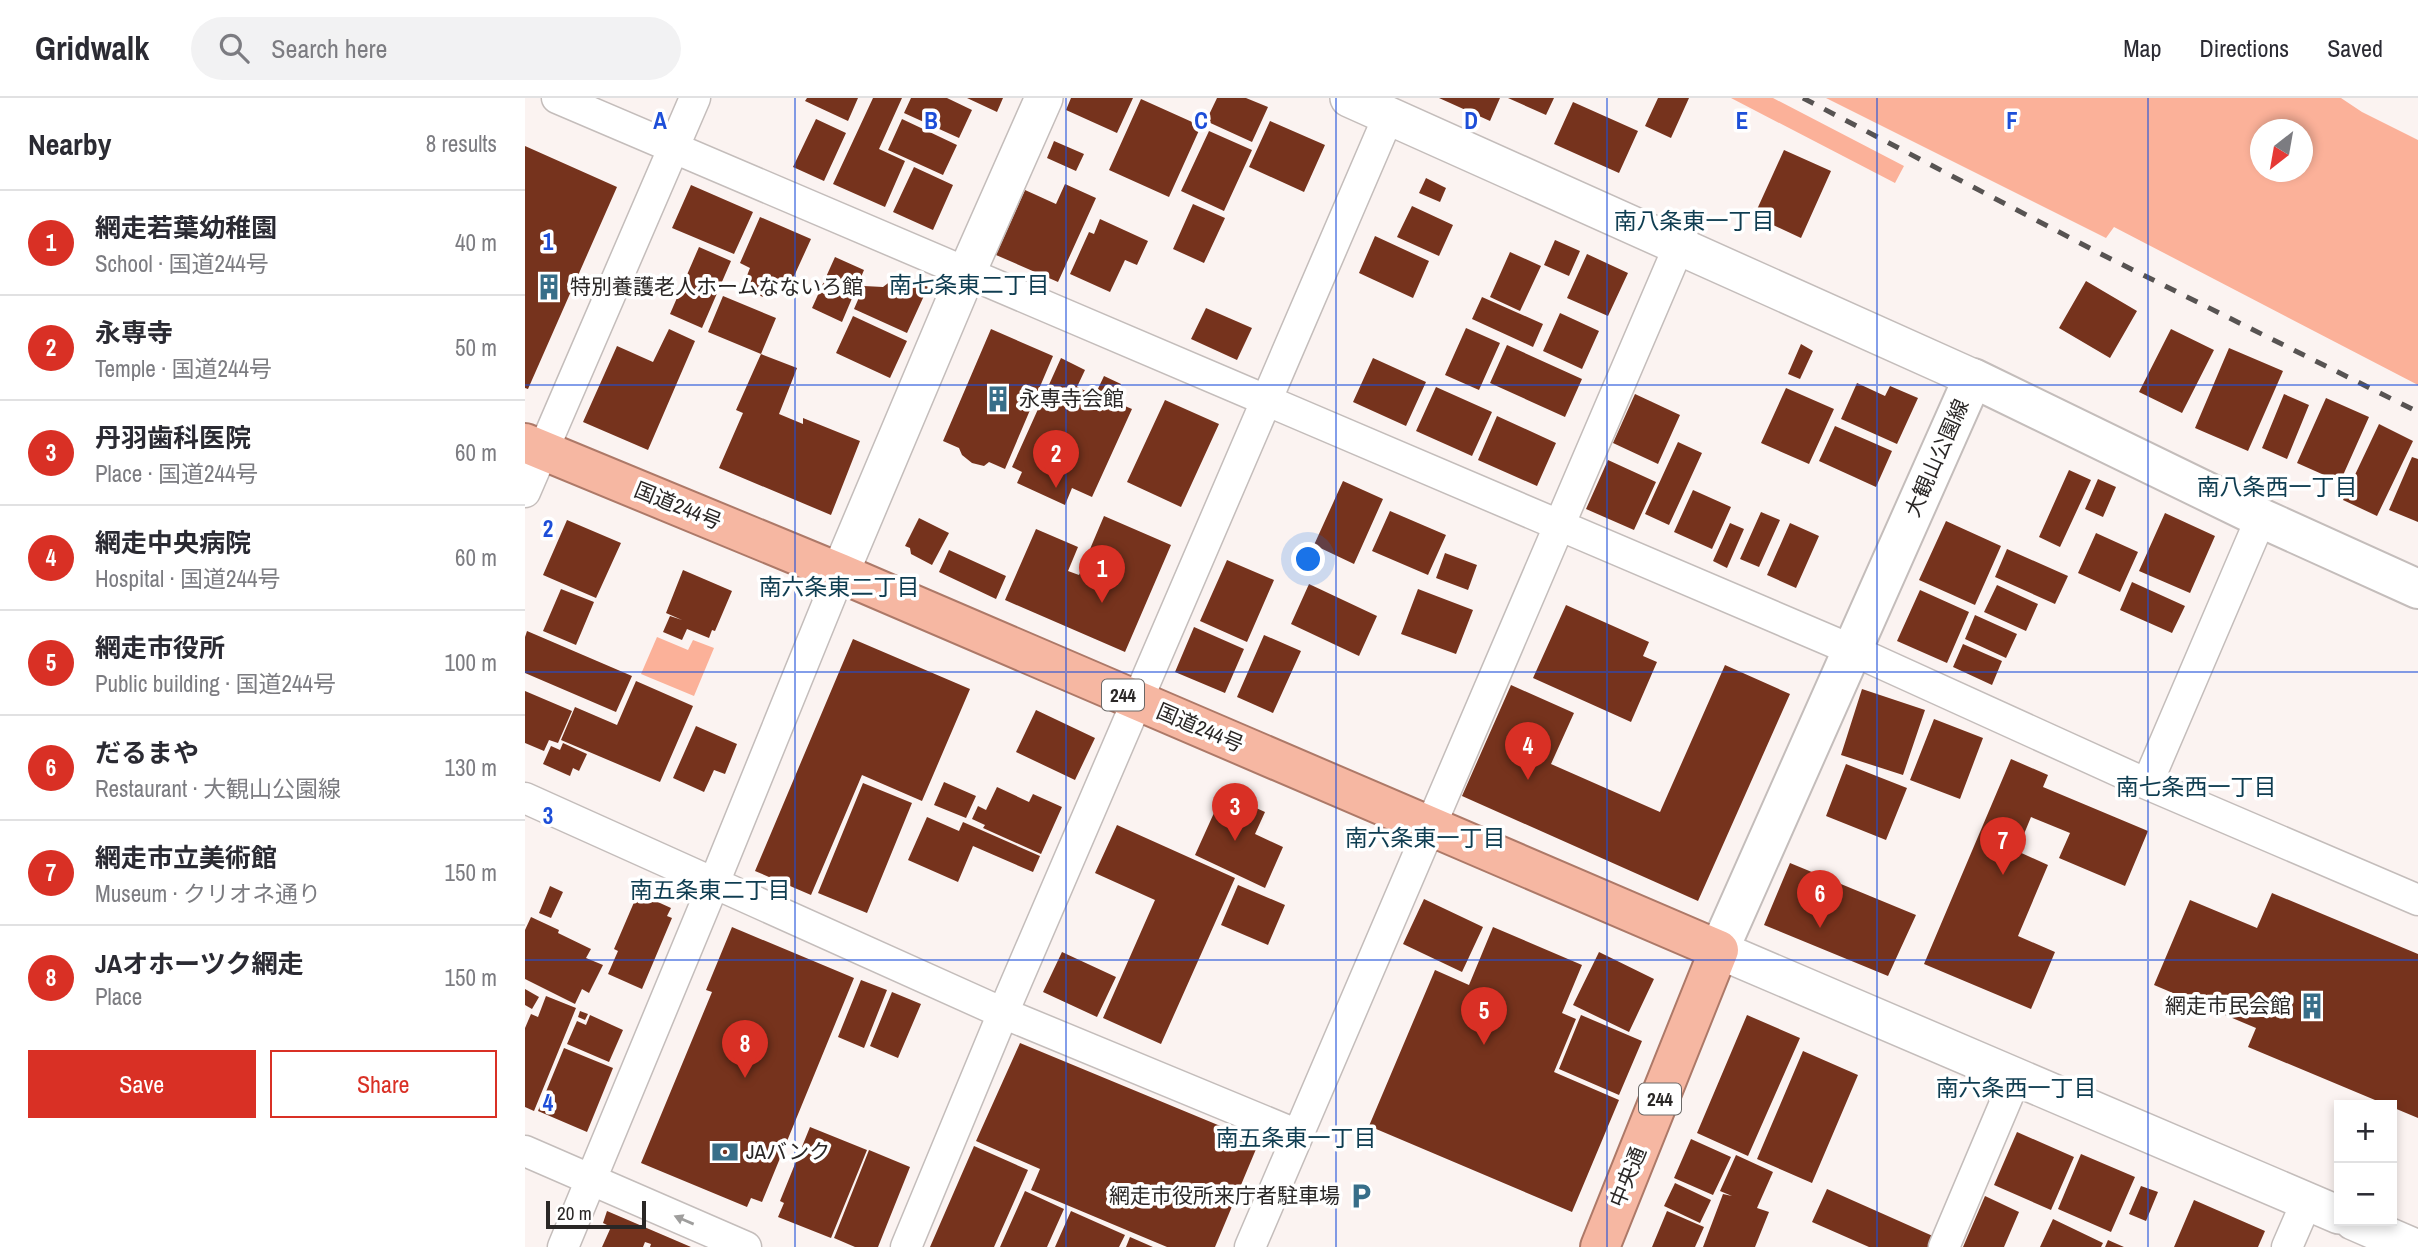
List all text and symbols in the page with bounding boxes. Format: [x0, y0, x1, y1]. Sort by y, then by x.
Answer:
search box [191, 17, 681, 80]
text: Gridwalk [35, 26, 149, 70]
icon: search [215, 29, 253, 67]
text: Search here [271, 31, 387, 66]
text: Map [2123, 32, 2161, 64]
text: Directions [2199, 32, 2289, 64]
text: Saved [2327, 32, 2383, 64]
text: A [653, 105, 667, 136]
text: B [924, 105, 938, 136]
text: C [1194, 105, 1208, 136]
text: D [1464, 105, 1478, 136]
text: E [1736, 105, 1748, 136]
text: F [2006, 105, 2018, 136]
north arrow [2250, 119, 2313, 182]
text: Nearby [28, 124, 111, 164]
text: 8 results [426, 128, 497, 159]
district label: 南八条東一丁目 [1614, 205, 1775, 236]
text: 網走若葉幼稚園 [95, 210, 277, 245]
text: 1 [543, 226, 554, 257]
text: 1 [46, 227, 56, 258]
text: 40 m [455, 227, 497, 258]
text: School · 国道244号 [95, 248, 269, 279]
district label: 南七条東二丁目 [889, 269, 1050, 300]
building icon: 特別養護老人ホームなないろ館 [534, 272, 564, 302]
place label: 特別養護老人ホームなないろ館 [570, 272, 863, 301]
text: 永専寺 [95, 315, 173, 350]
text: 2 [46, 332, 56, 363]
text: 50 m [455, 332, 497, 363]
text: Temple · 国道244号 [95, 353, 272, 384]
building icon: 永専寺会館 [983, 384, 1013, 414]
place label: 永専寺会館 [1019, 384, 1124, 413]
street label: 大観山公園線 [1898, 394, 1975, 521]
text: 丹羽歯科医院 [95, 420, 251, 455]
pin: 2 [1033, 430, 1079, 488]
text: 3 [46, 437, 56, 468]
text: 60 m [455, 437, 497, 468]
text: Place · 国道244号 [95, 458, 258, 489]
district label: 南八条西一丁目 [2197, 471, 2358, 502]
street label: 国道244号 [630, 475, 726, 536]
text: 2 [543, 513, 553, 544]
text: 網走中央病院 [95, 525, 251, 560]
text: 4 [46, 542, 56, 573]
text: 60 m [455, 542, 497, 573]
your location [1291, 542, 1325, 576]
pin: 1 [1079, 545, 1125, 603]
text: Hospital · 国道244号 [95, 563, 280, 594]
district label: 南六条東二丁目 [759, 571, 920, 602]
text: 網走市役所 [95, 630, 225, 665]
text: 5 [46, 647, 56, 678]
text: 100 m [445, 647, 497, 678]
text: Public building · 国道244号 [95, 668, 336, 699]
road number: 244 [1102, 680, 1144, 710]
street label: 国道244号 [1152, 696, 1248, 759]
pin: 4 [1505, 722, 1551, 780]
text: だるまや [95, 735, 199, 770]
text: 6 [46, 752, 56, 783]
text: 130 m [445, 752, 497, 783]
district label: 南七条西一丁目 [2116, 771, 2277, 802]
text: Restaurant · 大観山公園線 [95, 773, 341, 804]
pin: 3 [1212, 783, 1258, 841]
text: 3 [543, 800, 553, 831]
pin: 7 [1980, 817, 2026, 875]
district label: 南六条東一丁目 [1345, 822, 1506, 853]
text: 網走市立美術館 [95, 840, 277, 875]
text: 7 [46, 857, 56, 888]
text: 150 m [445, 857, 497, 888]
pin: 6 [1797, 870, 1843, 928]
district label: 南五条東二丁目 [630, 874, 791, 905]
text: Museum · クリオネ通り [95, 878, 321, 909]
text: JAオホーツク網走 [95, 946, 304, 981]
text: 8 [46, 962, 56, 993]
text: 150 m [445, 962, 497, 993]
text: Place [95, 981, 142, 1012]
pin: 5 [1461, 987, 1507, 1045]
place label: 網走市民会館 [2165, 991, 2291, 1020]
building icon: 網走市民会館 [2297, 991, 2327, 1021]
pin: 8 [722, 1020, 768, 1078]
button: Save [28, 1050, 256, 1118]
button: Share [270, 1050, 497, 1118]
district label: 南六条西一丁目 [1936, 1072, 2097, 1103]
road number: 244 [1639, 1084, 1681, 1114]
text: 4 [543, 1087, 554, 1118]
map controls [2334, 1100, 2397, 1226]
button: + [2334, 1100, 2397, 1163]
district label: 南五条東一丁目 [1216, 1122, 1377, 1153]
bank icon: JAバンク [710, 1137, 740, 1167]
place label: JAバンク [746, 1137, 830, 1166]
street label: 中央通 [1602, 1142, 1653, 1211]
button: − [2334, 1163, 2397, 1226]
place label: 網走市役所来庁者駐車場 [1109, 1181, 1340, 1210]
parking icon: 網走市役所来庁者駐車場 [1346, 1181, 1376, 1211]
scale bar [546, 1198, 646, 1230]
text: 20 m [557, 1200, 592, 1226]
one-way arrow [673, 1214, 694, 1225]

